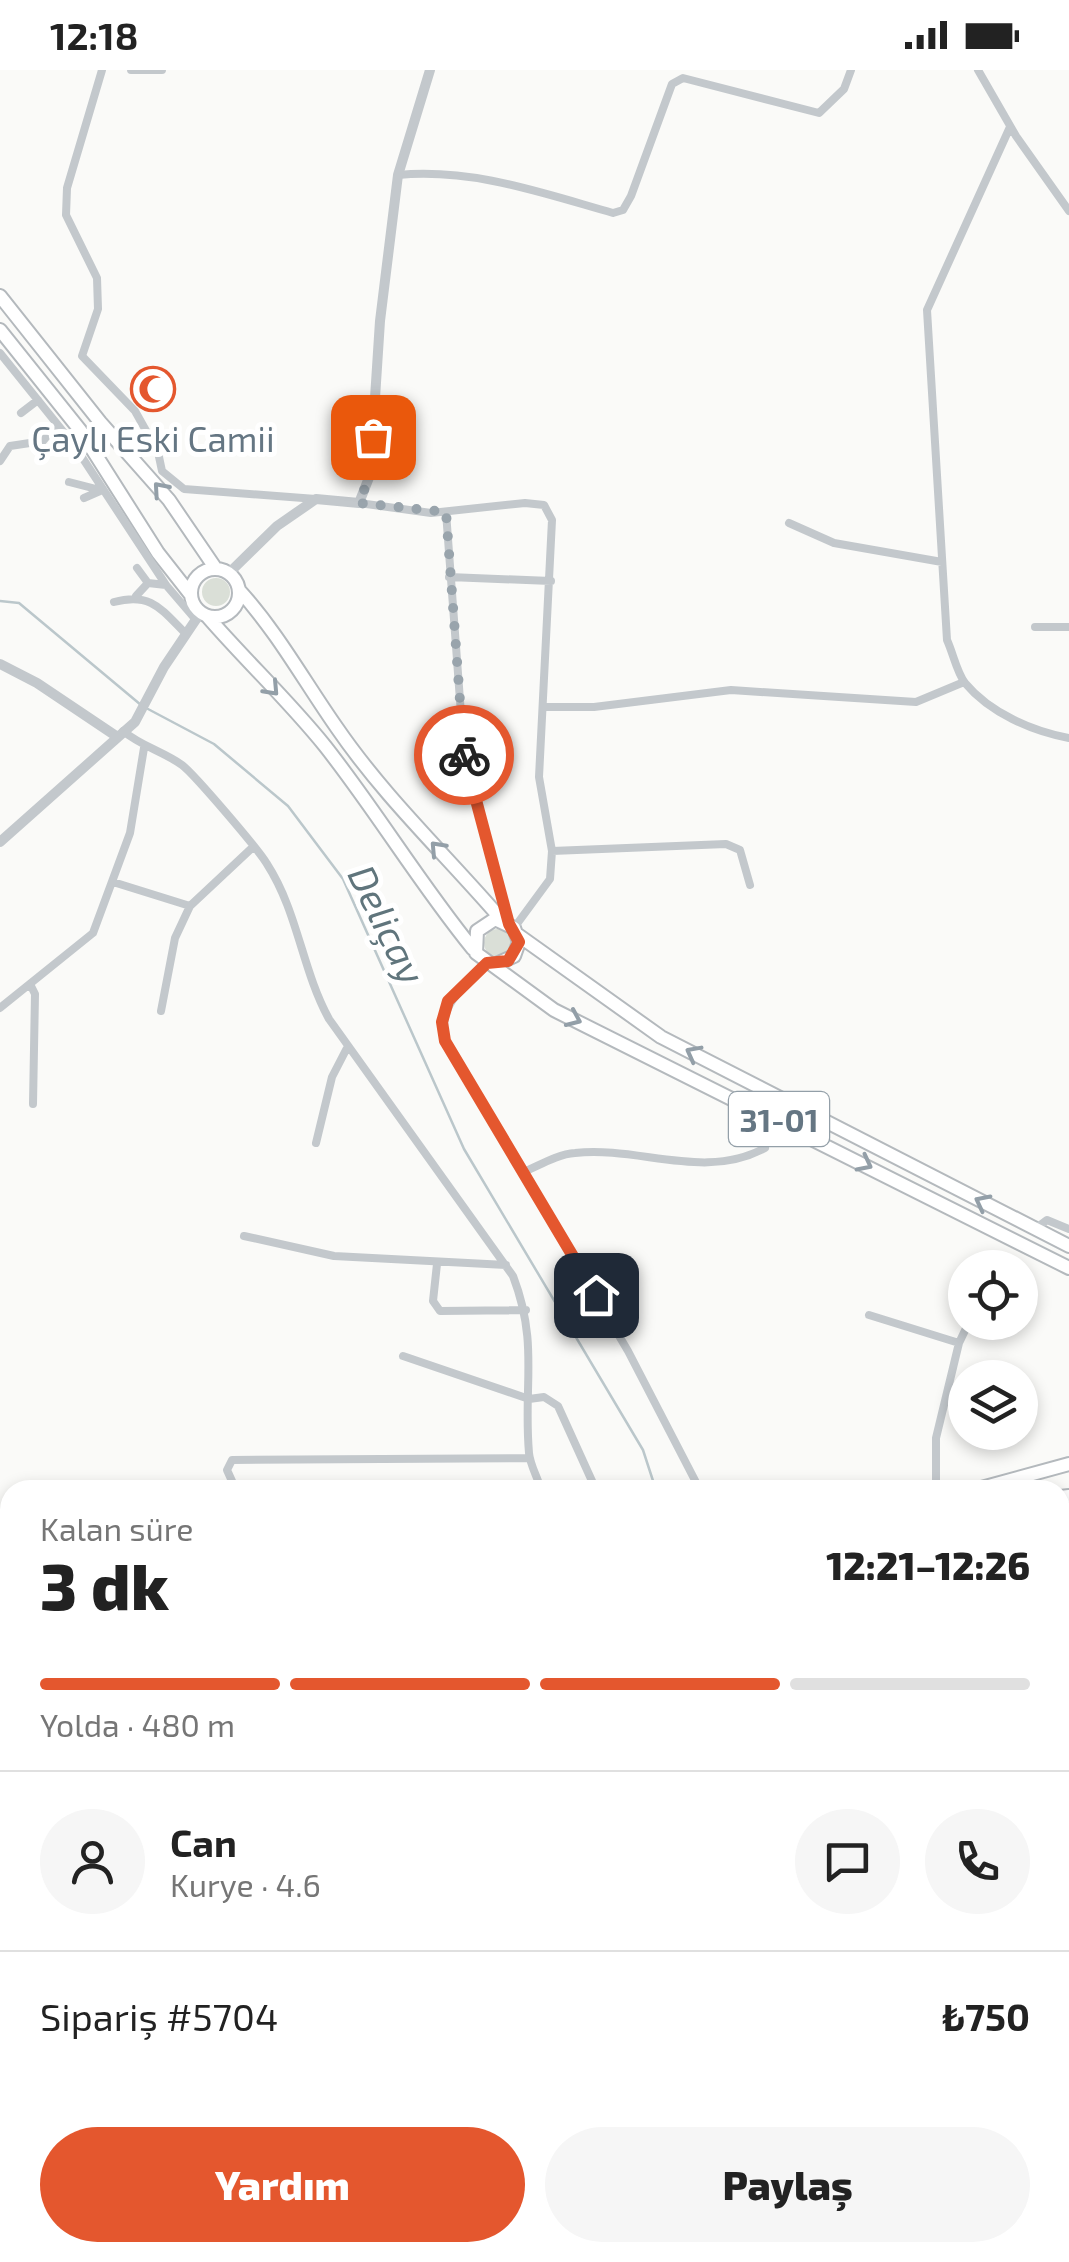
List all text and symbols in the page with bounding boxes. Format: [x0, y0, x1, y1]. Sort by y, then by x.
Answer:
text: 12:18 [50, 12, 138, 58]
mosque icon: Çaylı Eski Camii [130, 366, 176, 412]
pin [331, 395, 416, 480]
icon: bag [346, 410, 401, 465]
place label: Çaylı Eski Camii [31, 417, 275, 461]
one-way arrow [153, 482, 171, 501]
one-way arrow [260, 677, 278, 695]
courier [414, 705, 514, 805]
icon: bike [437, 728, 492, 783]
one-way arrow [431, 841, 449, 860]
water label: Deliçay [339, 857, 436, 991]
one-way arrow [564, 1007, 582, 1027]
one-way arrow [685, 1046, 703, 1066]
road number: 31-01 [729, 1092, 829, 1146]
one-way arrow [855, 1152, 873, 1171]
one-way arrow [974, 1194, 992, 1214]
map controls [948, 1250, 1038, 1450]
button: locate [948, 1250, 1038, 1340]
pin [554, 1253, 639, 1338]
icon: home [569, 1268, 624, 1323]
button: layers [948, 1360, 1038, 1450]
text: Kalan süre [40, 1509, 193, 1547]
text: 12:21–12:26 [826, 1542, 1030, 1588]
text: 3 dk [40, 1545, 169, 1623]
text: Yolda · 480 m [40, 1705, 235, 1743]
button: person [40, 1809, 145, 1914]
button: chat [795, 1809, 900, 1914]
button: phone [925, 1809, 1030, 1914]
text: Can [170, 1819, 237, 1865]
text: Kurye · 4.6 [170, 1865, 321, 1903]
text: Sipariş #5704 [40, 1993, 278, 2039]
text: ₺750 [942, 1993, 1030, 2039]
button: Yardım [40, 2127, 525, 2242]
button: Paylaş [545, 2127, 1030, 2242]

